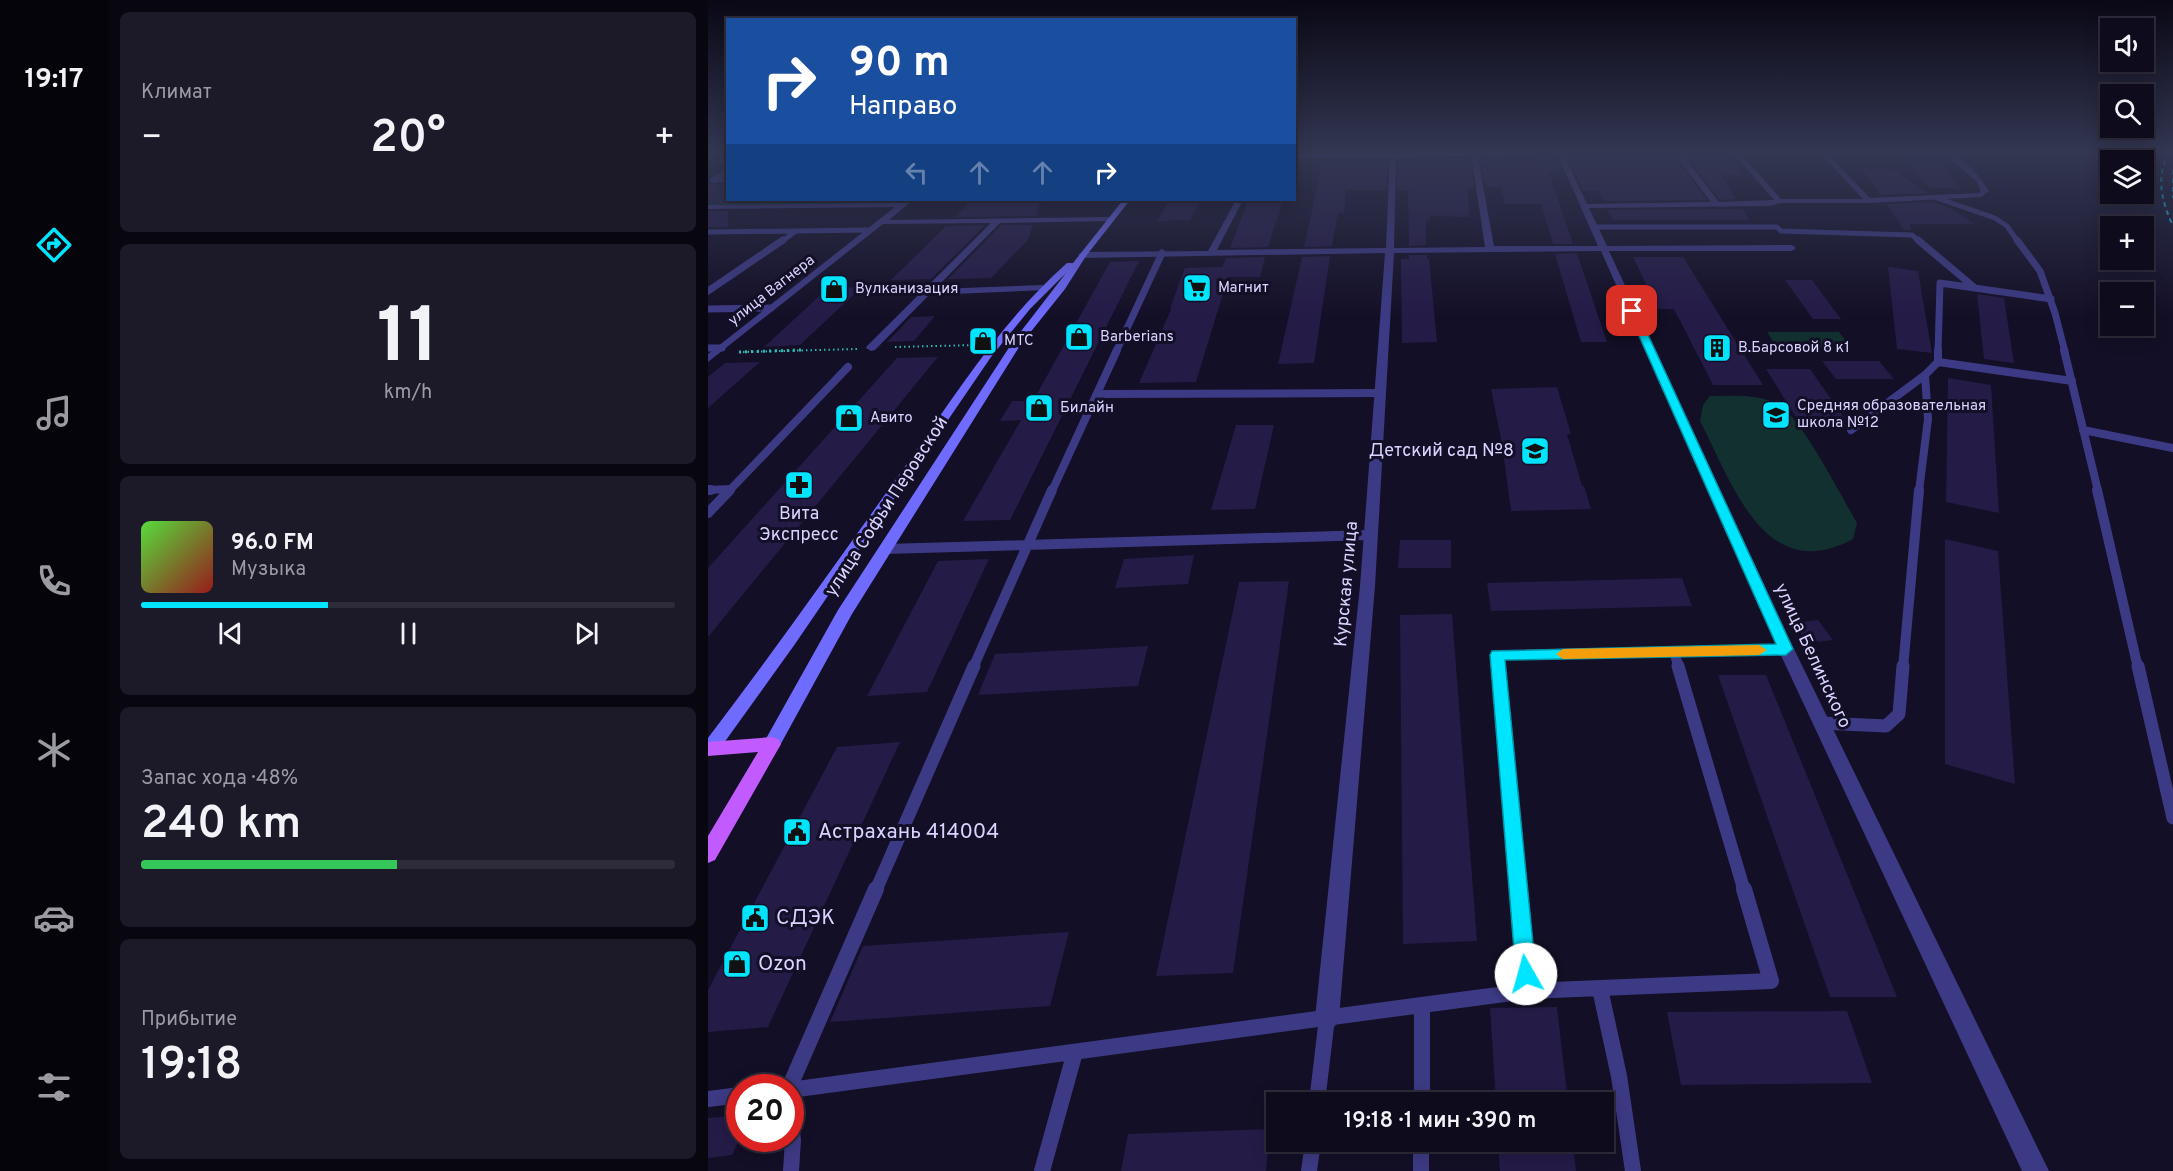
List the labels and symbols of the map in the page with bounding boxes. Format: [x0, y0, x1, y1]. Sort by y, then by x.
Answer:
street label: улица Вагнера [725, 251, 819, 331]
supermarket icon: Магнит [1181, 272, 1213, 304]
shop icon: Вулканизация [818, 273, 850, 305]
place label: Магнит [1218, 279, 1269, 298]
place label: Вулканизация [855, 280, 958, 299]
pin [1606, 285, 1657, 336]
shop icon: Barberians [1063, 321, 1095, 353]
shop icon: МТС [967, 325, 999, 357]
place label: Barberians [1100, 328, 1174, 347]
place label: МТС [1004, 332, 1034, 351]
building icon: В.Барсовой 8 к1 [1701, 332, 1733, 364]
place label: В.Барсовой 8 к1 [1738, 339, 1850, 358]
shop icon: Билайн [1023, 392, 1055, 424]
place label: Средняя образовательная школа №12 [1797, 397, 1986, 433]
place label: Билайн [1060, 399, 1114, 418]
school or university icon: Средняя образовательная школа №12 [1760, 399, 1792, 431]
shop icon: Авито [833, 402, 865, 434]
place label: Авито [870, 409, 913, 428]
street label: улица Софьи Перовской [820, 413, 954, 601]
school or university icon: Детский сад №8 [1519, 435, 1551, 467]
place label: Детский сад №8 [1369, 440, 1514, 463]
pharmacy icon: Вита Экспресс [783, 469, 815, 501]
place label: Вита Экспресс [759, 503, 839, 547]
street label: Курская улица [1330, 520, 1364, 648]
street label: улица Белинского [1768, 580, 1856, 732]
public building icon: Астрахань 414004 [781, 816, 813, 848]
place label: Астрахань 414004 [818, 819, 999, 846]
public building icon: СДЭК [739, 902, 771, 934]
place label: СДЭК [776, 905, 835, 932]
position arrow [1494, 942, 1558, 1006]
shop icon: Ozon [721, 948, 753, 980]
place label: Ozon [758, 951, 807, 978]
speed limit sign: 20 [726, 1074, 804, 1152]

